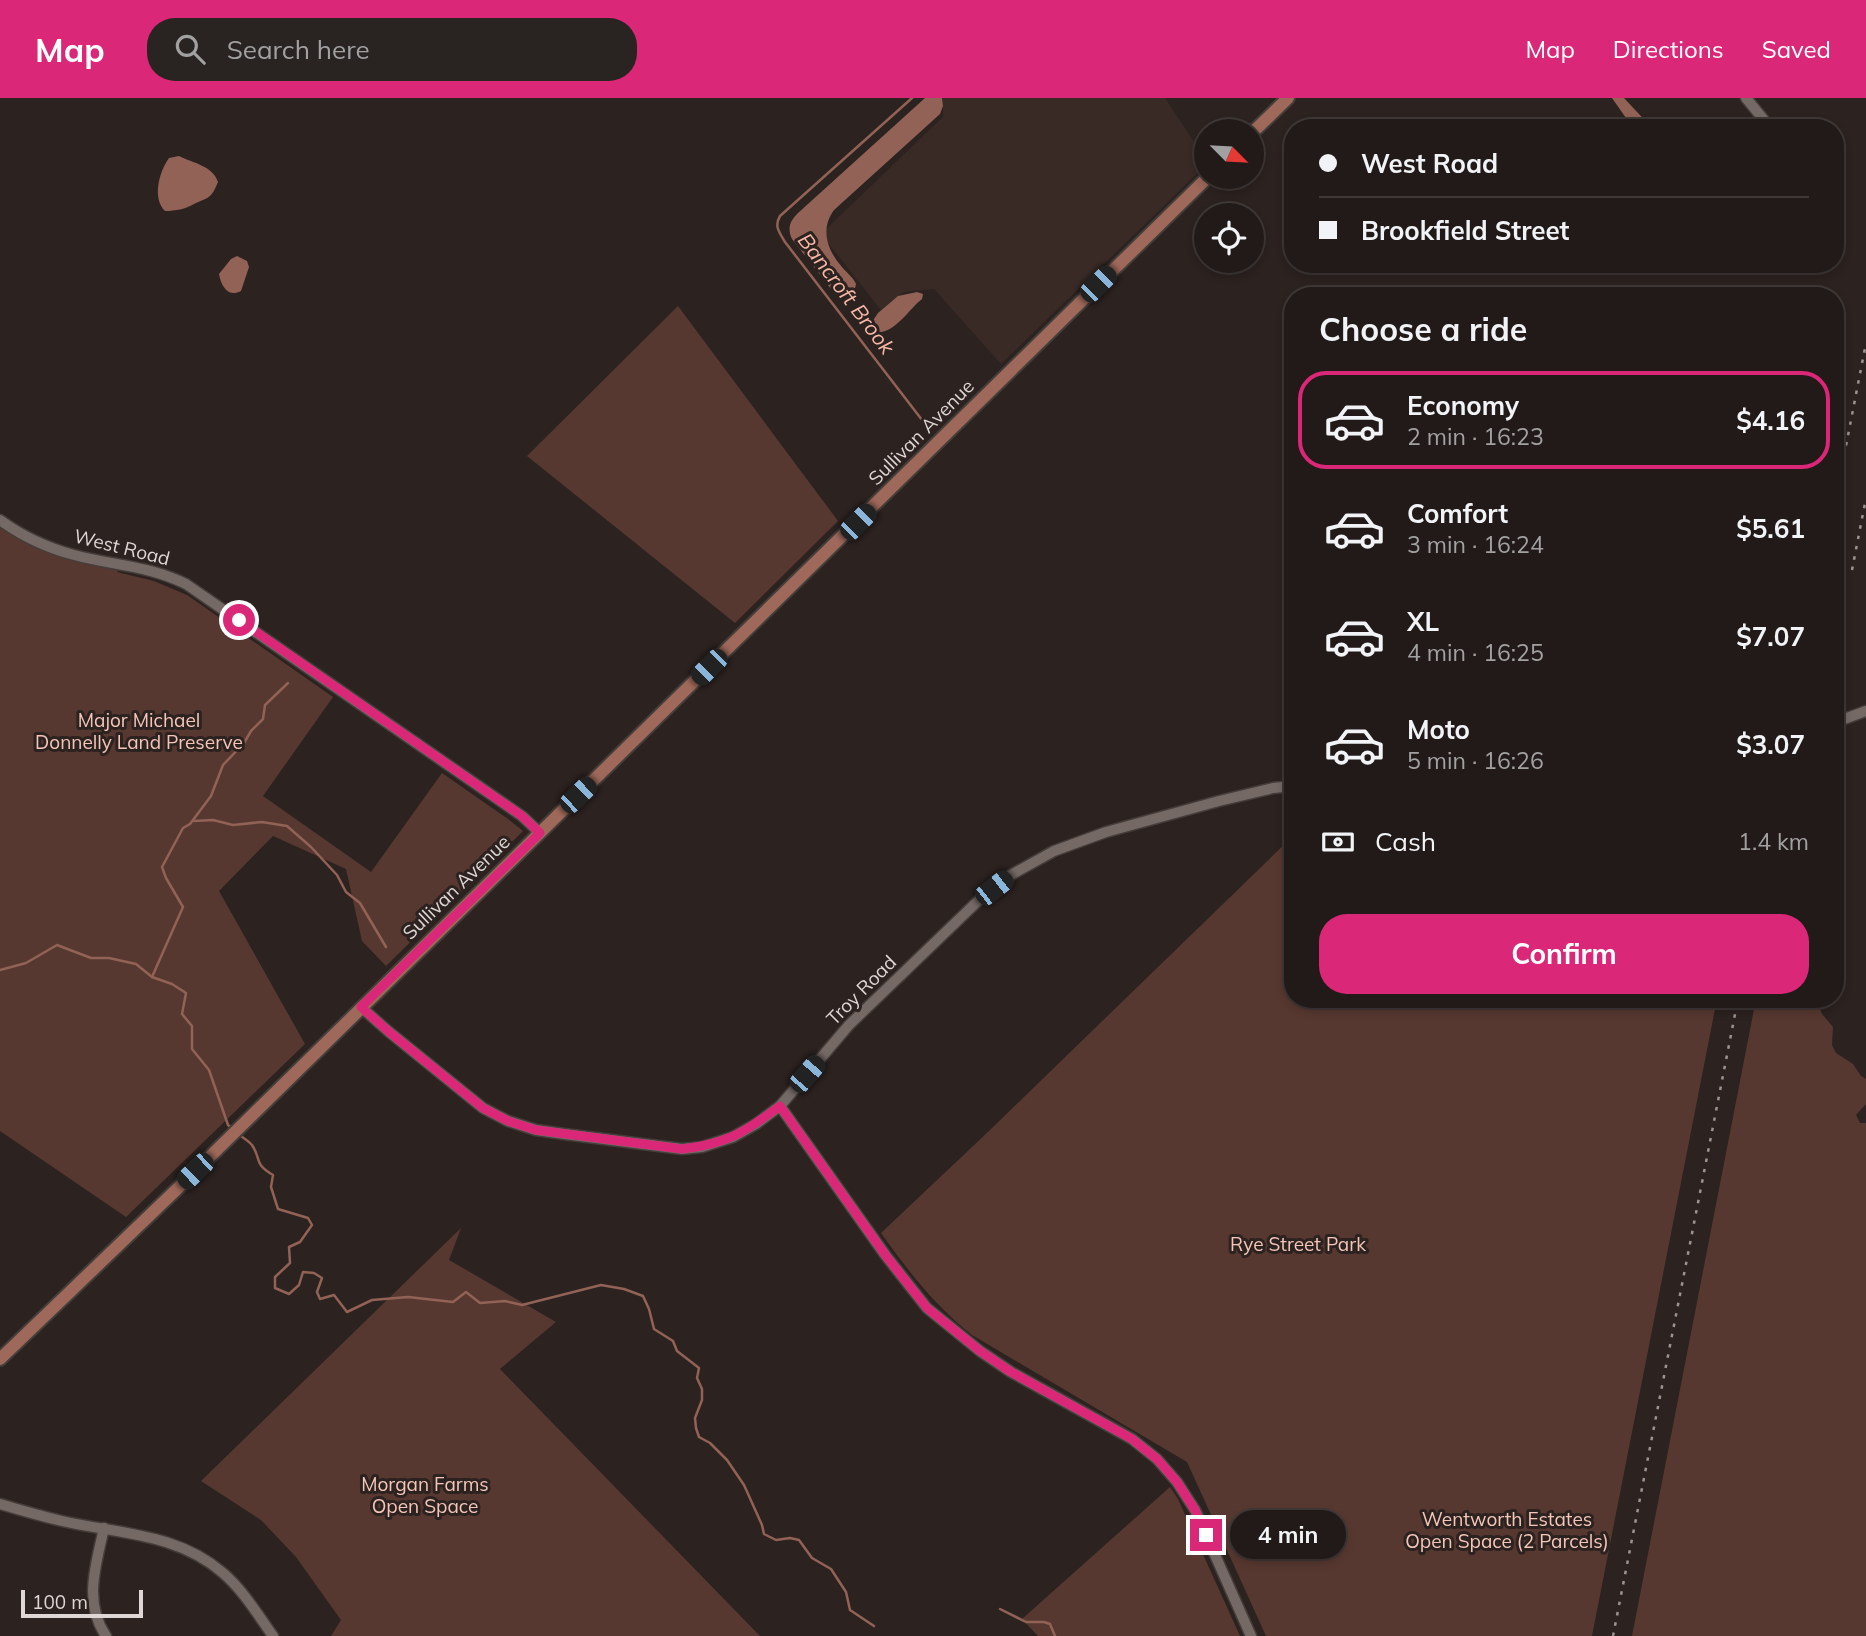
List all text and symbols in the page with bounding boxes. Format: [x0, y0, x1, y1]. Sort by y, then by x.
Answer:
search box [147, 18, 637, 81]
text: Map [35, 29, 105, 70]
icon: search [171, 30, 209, 68]
text: Search here [227, 33, 370, 66]
text: Map [1525, 34, 1575, 64]
text: Directions [1613, 34, 1724, 64]
text: Saved [1762, 34, 1831, 64]
north arrow [1194, 119, 1264, 189]
map controls [1194, 119, 1264, 273]
text: West Road [1361, 147, 1498, 180]
button: locate [1194, 203, 1264, 273]
text: Brookfield Street [1361, 214, 1569, 247]
water label: Bancroft Brook [793, 228, 902, 360]
car [1076, 262, 1121, 306]
text: Choose a ride [1319, 309, 1527, 349]
street label: Sullivan Avenue [863, 374, 979, 490]
icon: car [1323, 389, 1386, 452]
text: Economy [1407, 389, 1519, 422]
text: $4.16 [1736, 404, 1805, 437]
text: 2 min · 16:23 [1407, 422, 1544, 451]
icon: car [1323, 497, 1386, 560]
text: Comfort [1407, 497, 1508, 530]
car [836, 500, 881, 544]
text: $5.61 [1736, 512, 1805, 545]
street label: West Road [72, 524, 172, 570]
text: 3 min · 16:24 [1407, 530, 1544, 559]
route start [223, 604, 255, 636]
icon: car [1323, 605, 1386, 668]
text: XL [1407, 605, 1439, 638]
text: $7.07 [1736, 620, 1805, 653]
text: 4 min · 16:25 [1407, 638, 1544, 667]
car [687, 645, 732, 689]
park label: Major Michael Donnelly Land Preserve [35, 708, 243, 754]
icon: car [1323, 713, 1386, 776]
text: Moto [1407, 713, 1470, 746]
text: $3.07 [1736, 728, 1805, 761]
text: 5 min · 16:26 [1407, 746, 1544, 775]
car [556, 773, 601, 817]
icon: cash [1319, 823, 1357, 861]
text: Cash [1375, 825, 1436, 858]
text: 1.4 km [1738, 827, 1809, 856]
street label: Sullivan Avenue [397, 830, 515, 944]
car [971, 867, 1018, 909]
button: Confirm [1319, 914, 1809, 994]
street label: Troy Road [821, 950, 901, 1030]
car [786, 1051, 829, 1097]
car [173, 1149, 218, 1193]
park label: Rye Street Park [1230, 1232, 1366, 1256]
park label: Morgan Farms Open Space [361, 1472, 489, 1518]
park label: Wentworth Estates Open Space (2 Parcels) [1405, 1507, 1609, 1553]
callout: 4 min [1230, 1510, 1346, 1560]
route end [1190, 1519, 1222, 1551]
text: 4 min [1258, 1520, 1318, 1549]
scale bar [21, 1587, 144, 1619]
text: 100 m [32, 1590, 88, 1614]

